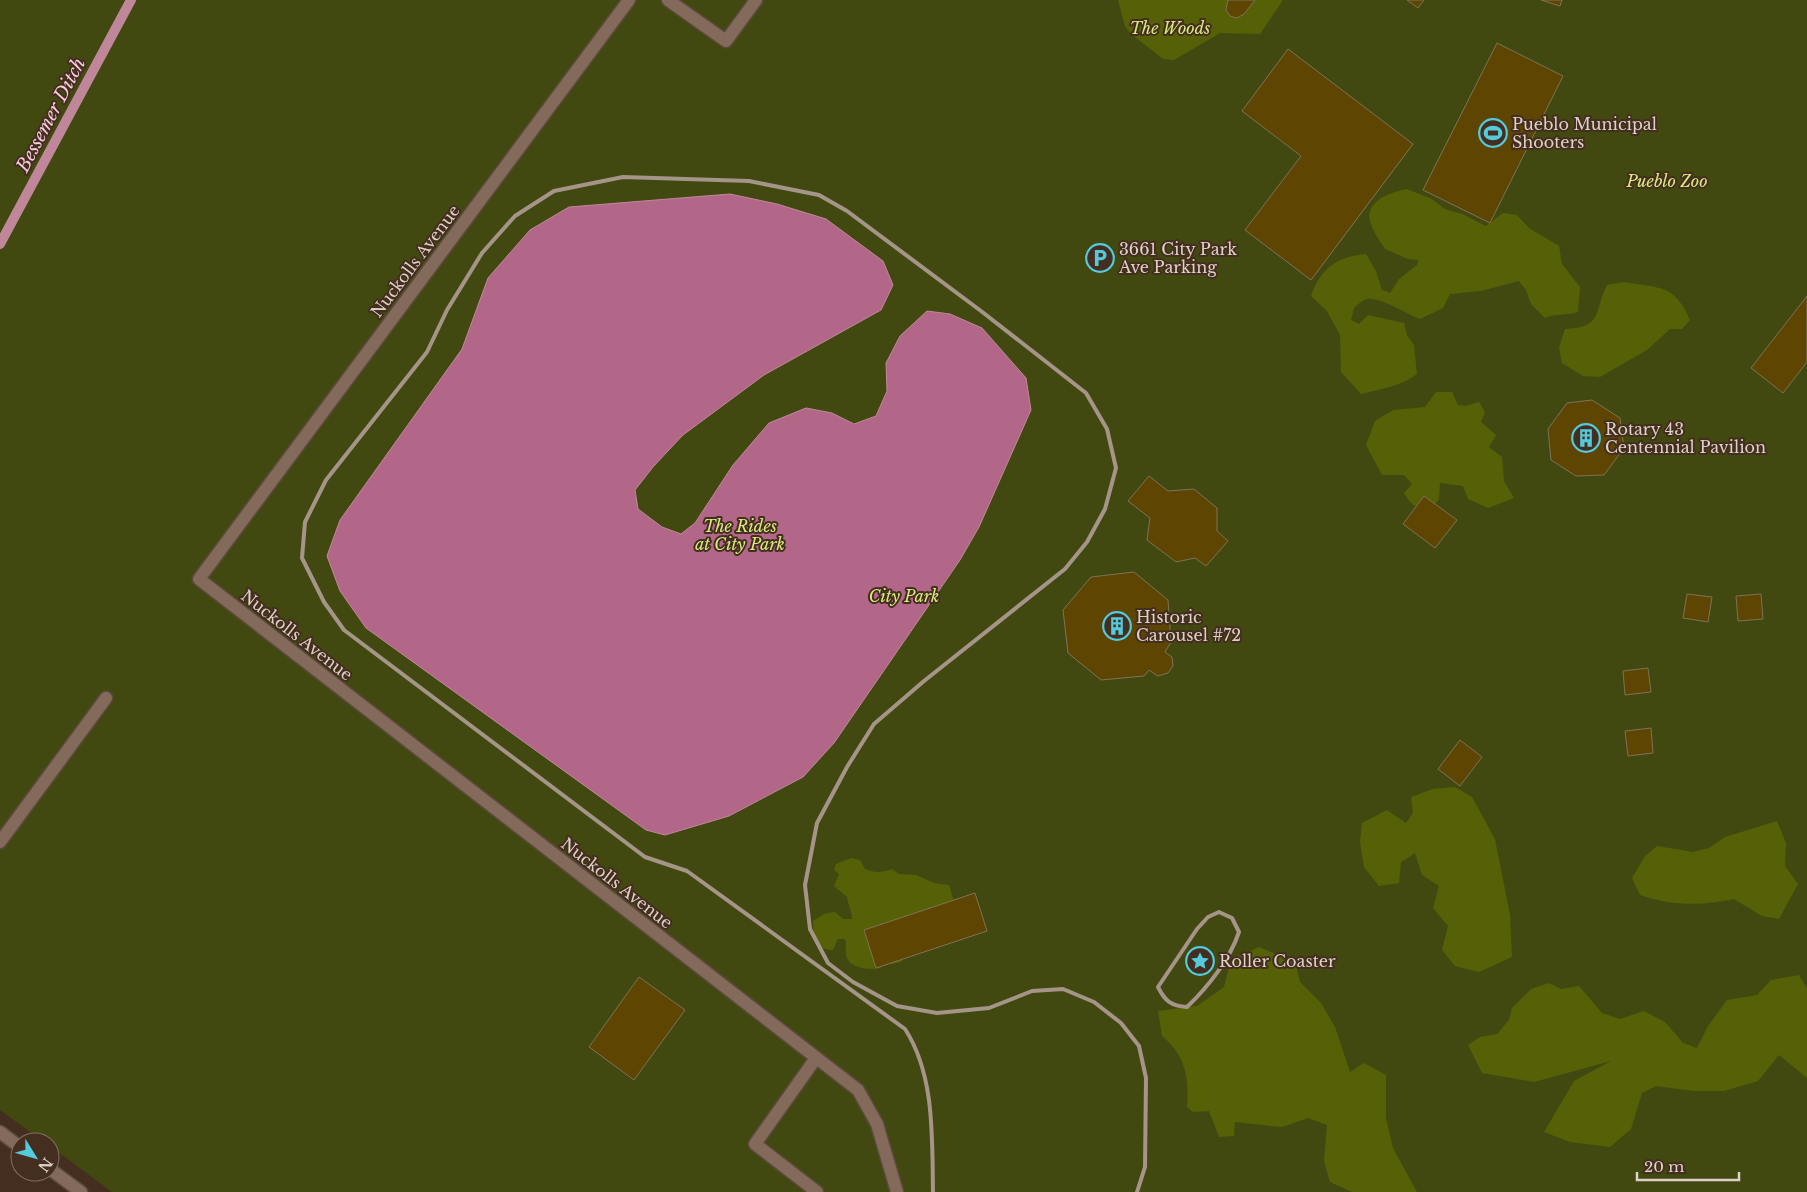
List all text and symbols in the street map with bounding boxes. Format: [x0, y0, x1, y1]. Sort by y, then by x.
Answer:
park label: The Woods [1130, 18, 1210, 38]
water label: Bessemer Ditch [11, 54, 90, 177]
place label: Pueblo Municipal Shooters [1512, 114, 1657, 152]
sports icon: Pueblo Municipal Shooters [1478, 118, 1508, 148]
park label: Pueblo Zoo [1625, 171, 1708, 191]
street label: Nuckolls Avenue [366, 201, 464, 321]
place label: 3661 City Park Ave Parking [1118, 239, 1237, 277]
parking icon: 3661 City Park Ave Parking [1085, 243, 1115, 273]
place label: Rotary 43 Centennial Pavilion [1605, 419, 1766, 457]
building icon: Rotary 43 Centennial Pavilion [1571, 423, 1601, 453]
park label: The Rides at City Park [695, 516, 785, 554]
street label: Nuckolls Avenue [237, 585, 357, 685]
park label: City Park [869, 586, 939, 606]
place label: Historic Carousel #72 [1136, 607, 1241, 645]
building icon: Historic Carousel #72 [1102, 611, 1132, 641]
street label: Nuckolls Avenue [557, 833, 677, 933]
place icon: Roller Coaster [1185, 946, 1215, 976]
place label: Roller Coaster [1219, 951, 1336, 971]
north arrow [10, 1132, 60, 1182]
scale bar [1637, 1150, 1740, 1182]
text: N [34, 1154, 57, 1175]
text: 20 m [1644, 1157, 1684, 1176]

